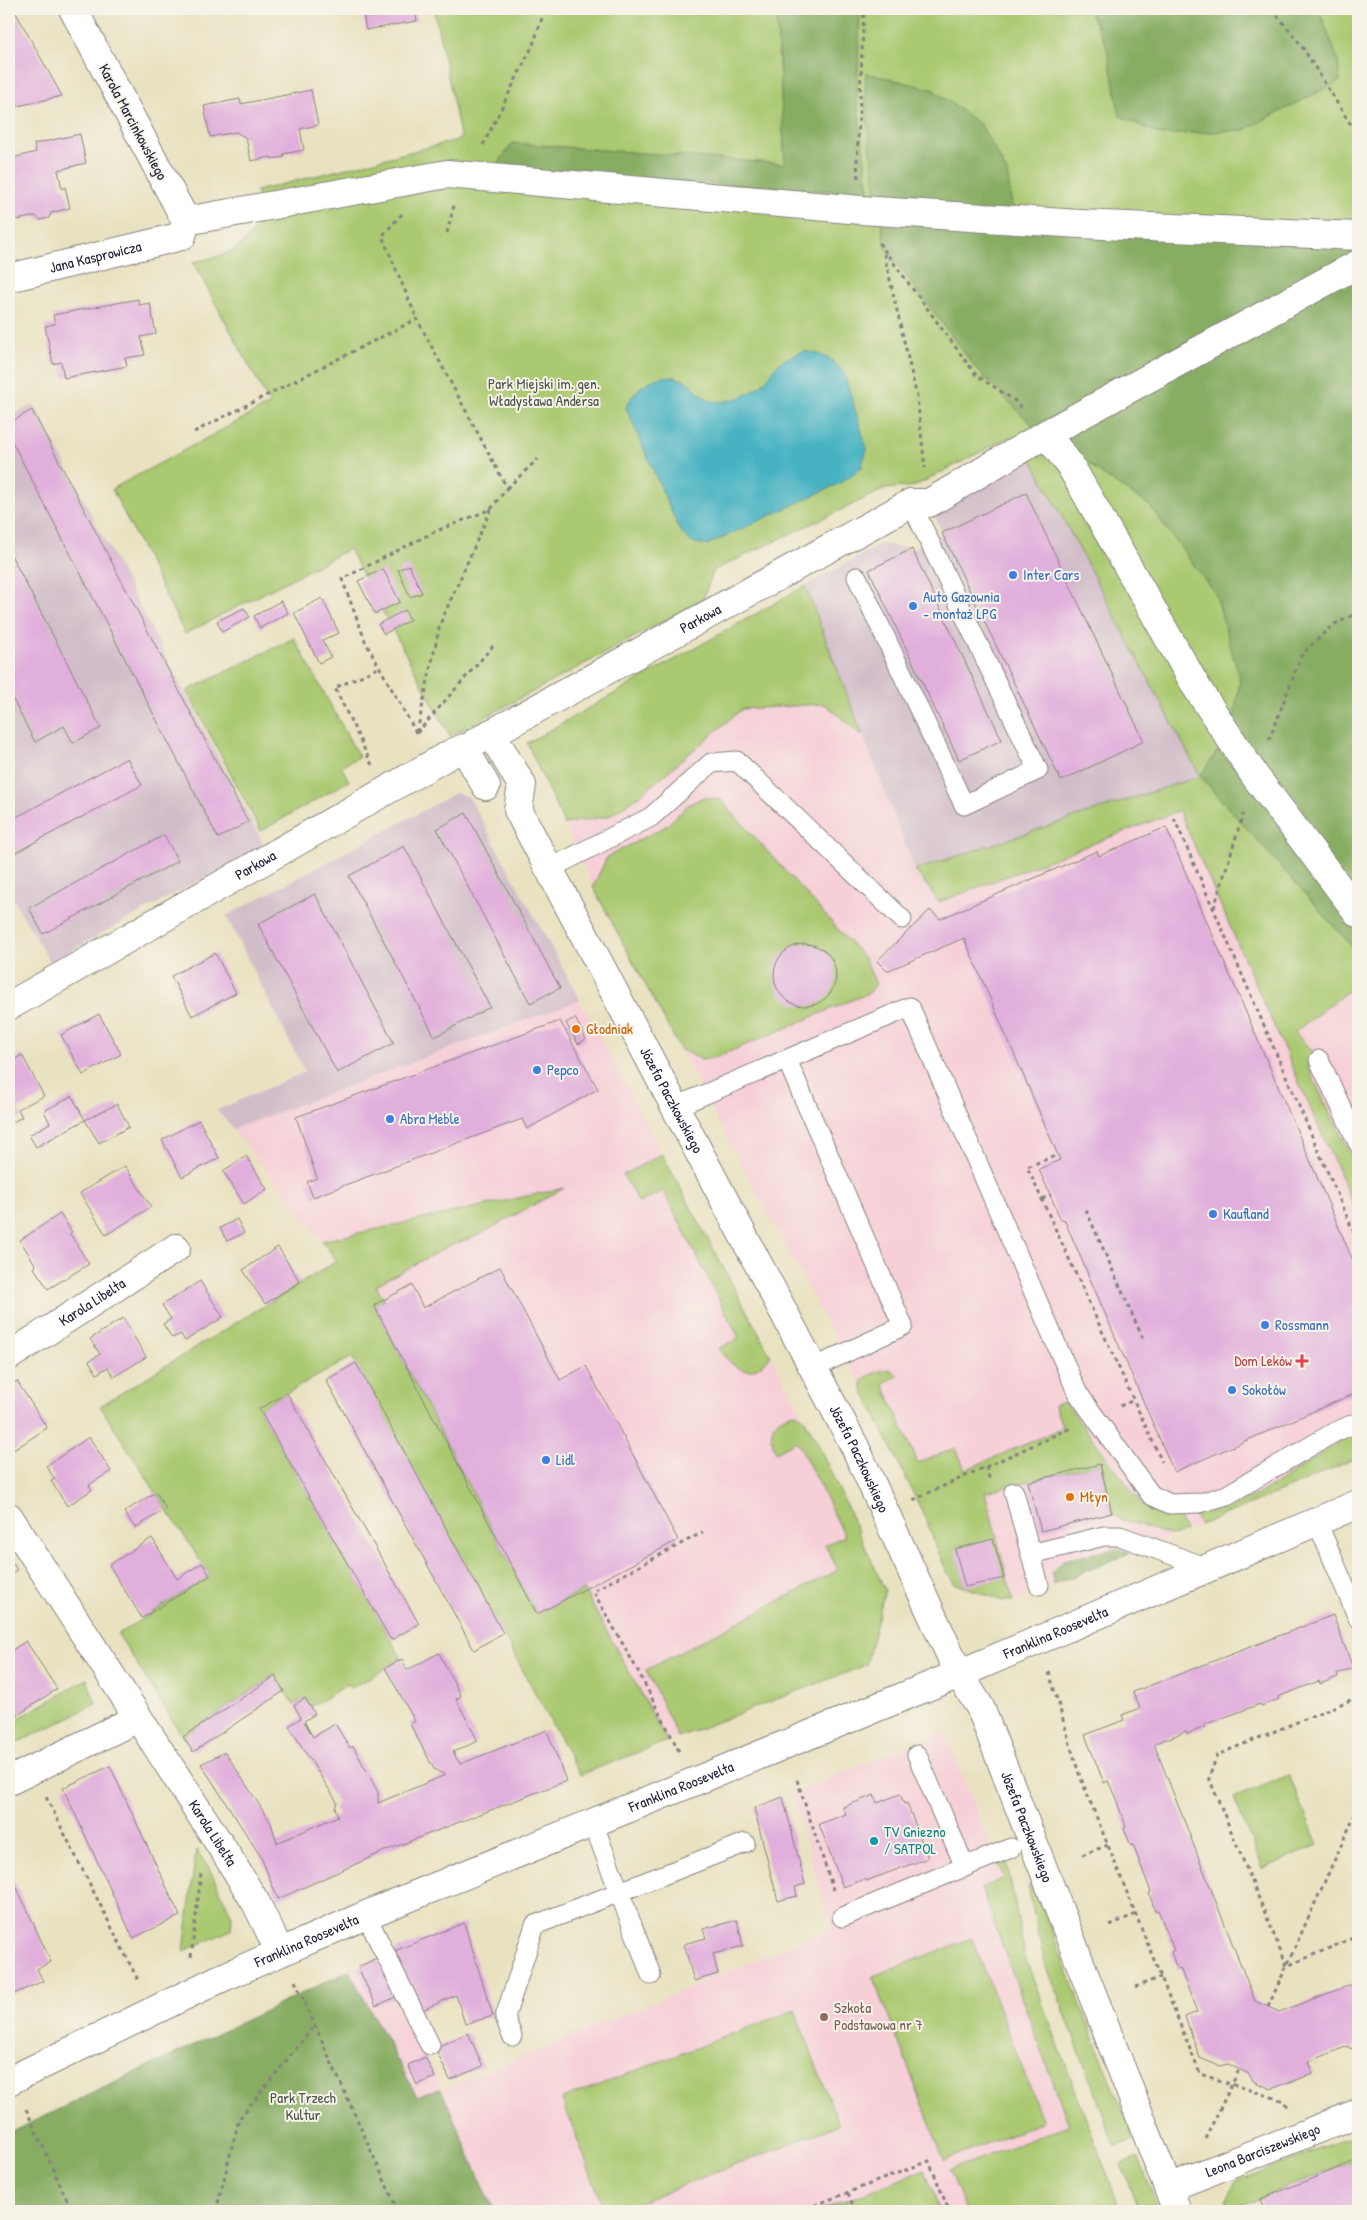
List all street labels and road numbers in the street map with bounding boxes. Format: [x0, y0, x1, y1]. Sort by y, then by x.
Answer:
street label: Karola Marcinkowskiego [94, 60, 173, 183]
street label: Jana Kasprowicza [47, 235, 144, 278]
street label: Parkowa [676, 598, 725, 638]
street label: Parkowa [231, 845, 280, 885]
street label: Józefa Paczkowskiego [635, 1043, 709, 1157]
street label: Karola Libelta [55, 1273, 129, 1331]
street label: Józefa Paczkowskiego [825, 1401, 895, 1516]
street label: Franklina Roosevelta [999, 1601, 1111, 1664]
street label: Franklina Roosevelta [624, 1756, 737, 1818]
street label: Józefa Paczkowskiego [996, 1768, 1058, 1885]
street label: Karola Libelta [184, 1796, 242, 1870]
street label: Franklina Roosevelta [250, 1908, 362, 1973]
street label: Leona Barciszewskiego [1202, 2118, 1323, 2182]

